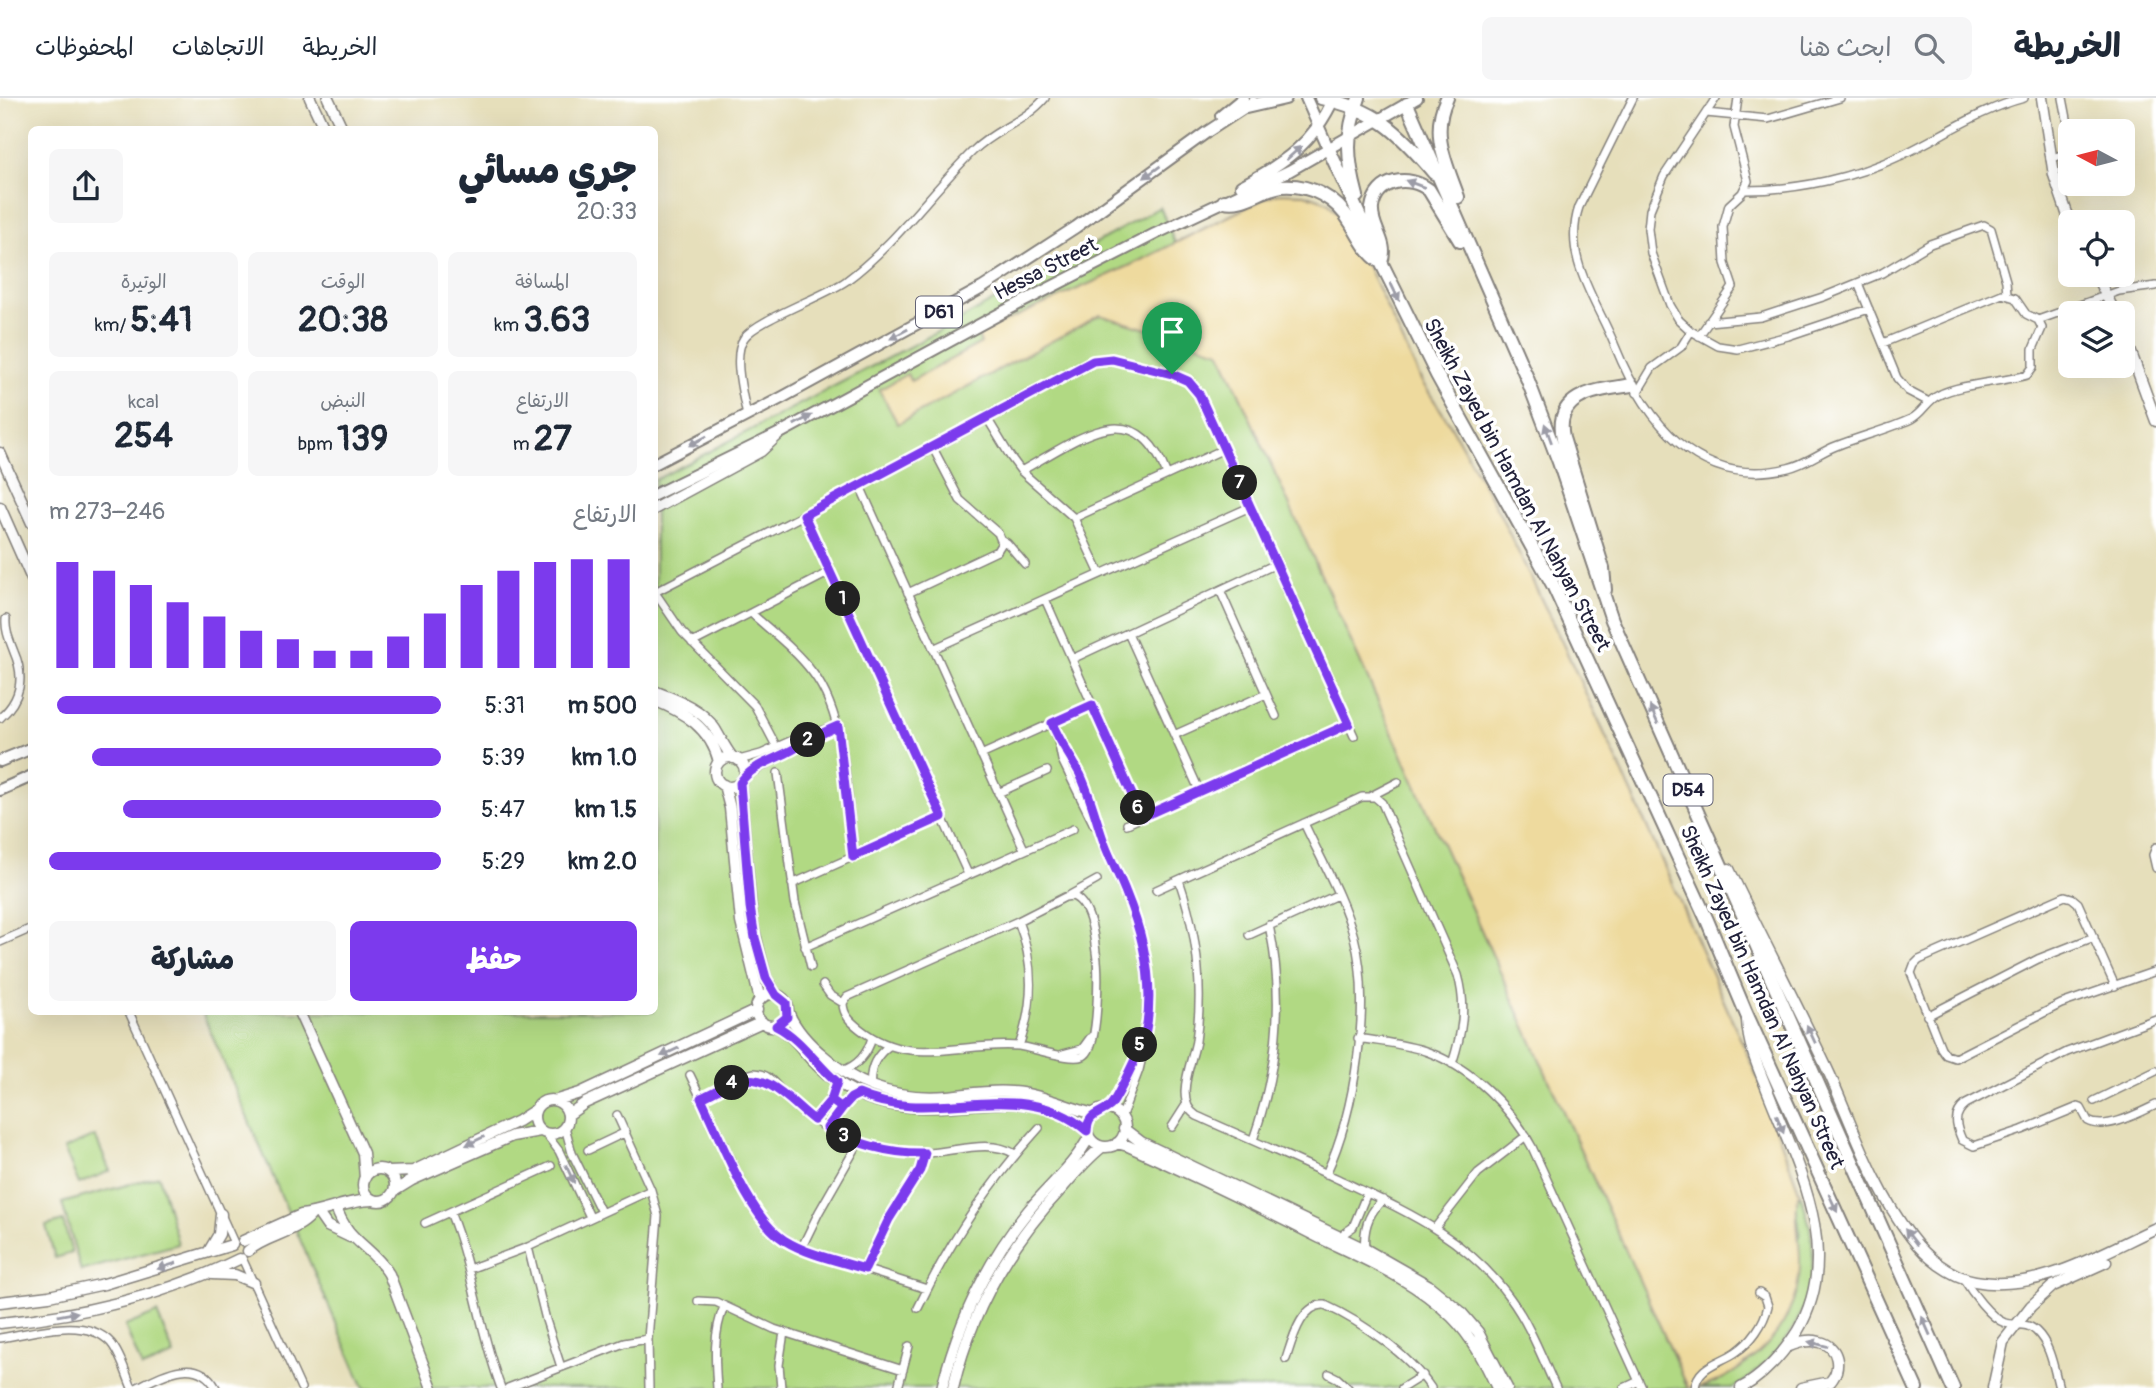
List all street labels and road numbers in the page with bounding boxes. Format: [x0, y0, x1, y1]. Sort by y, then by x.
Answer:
street label: Hessa Street [990, 231, 1103, 307]
road number: D61 [916, 296, 962, 328]
street label: Sheikh Zayed bin Hamdan Al Nahyan Street [1417, 314, 1617, 657]
road number: D54 [1664, 775, 1712, 806]
street label: Sheikh Zayed bin Hamdan Al Nahyan Street [1674, 821, 1851, 1174]

